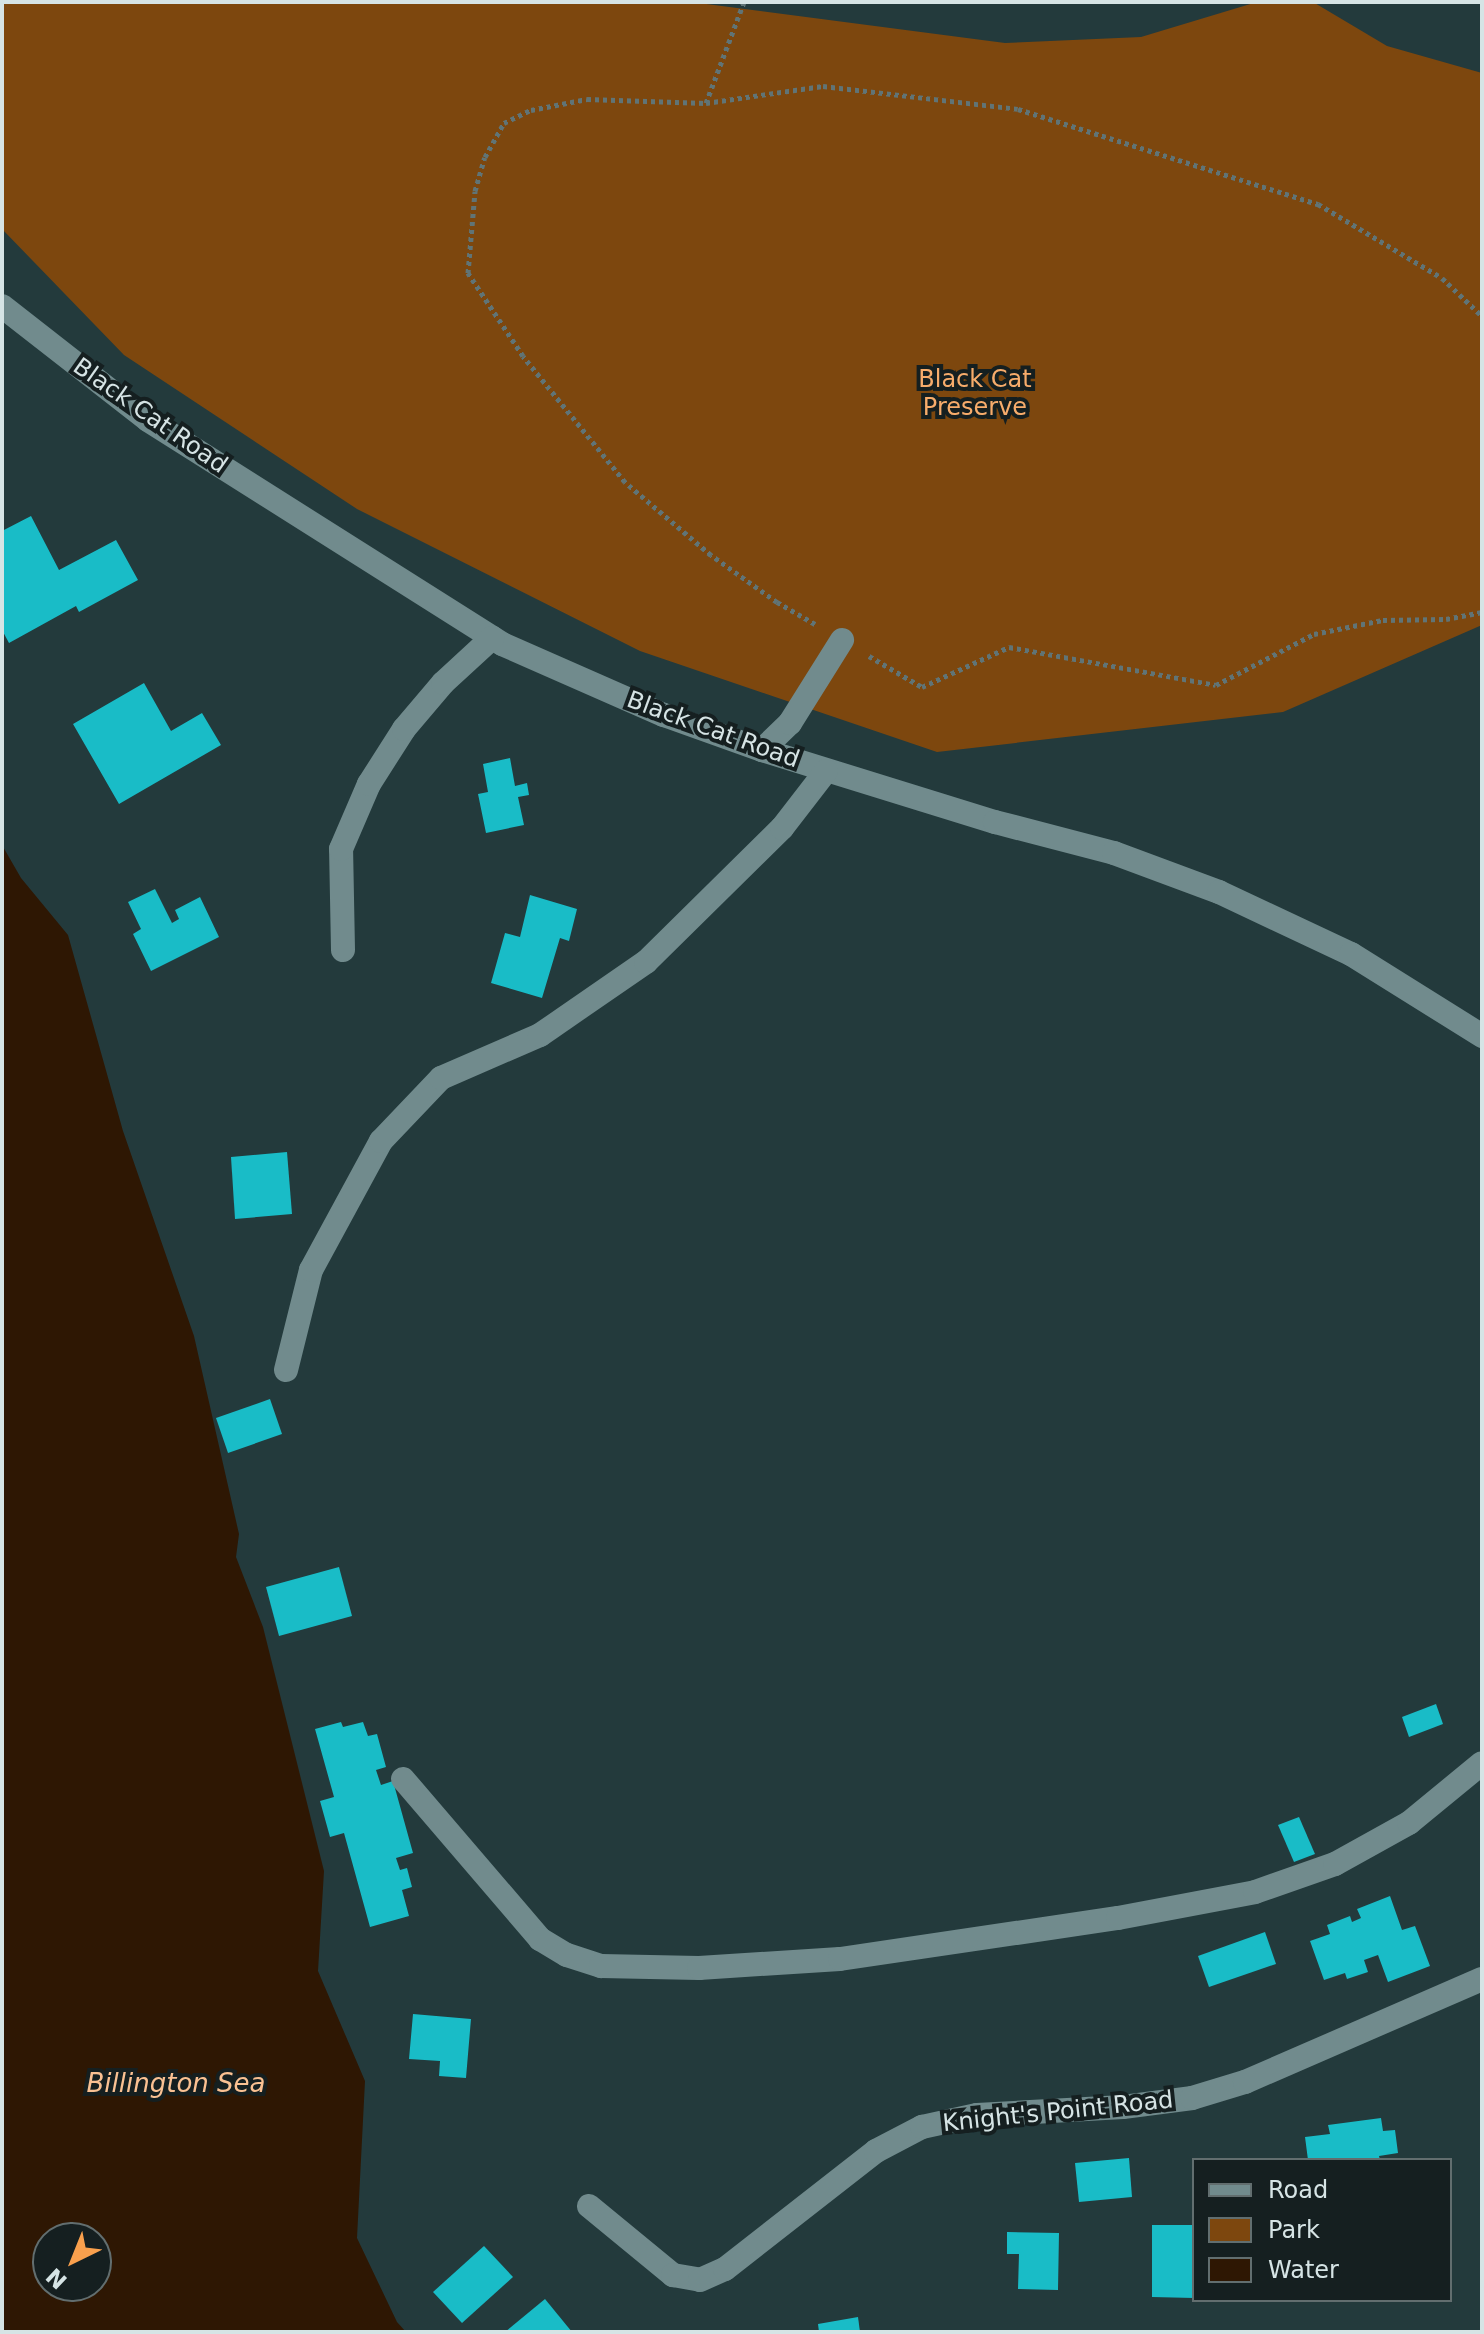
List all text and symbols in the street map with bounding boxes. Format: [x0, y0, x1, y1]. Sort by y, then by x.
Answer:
street label: Black Cat Road [67, 352, 233, 480]
park label: Black Cat Preserve [918, 366, 1032, 422]
street label: Black Cat Road [623, 685, 803, 775]
water label: Billington Sea [87, 2068, 265, 2100]
street label: Knight's Point Road [941, 2086, 1175, 2138]
legend [1192, 2158, 1452, 2302]
text: Road [1268, 2176, 1328, 2204]
text: Park [1268, 2216, 1320, 2244]
north arrow [32, 2222, 112, 2302]
text: Water [1268, 2256, 1339, 2284]
text: N [41, 2263, 72, 2294]

